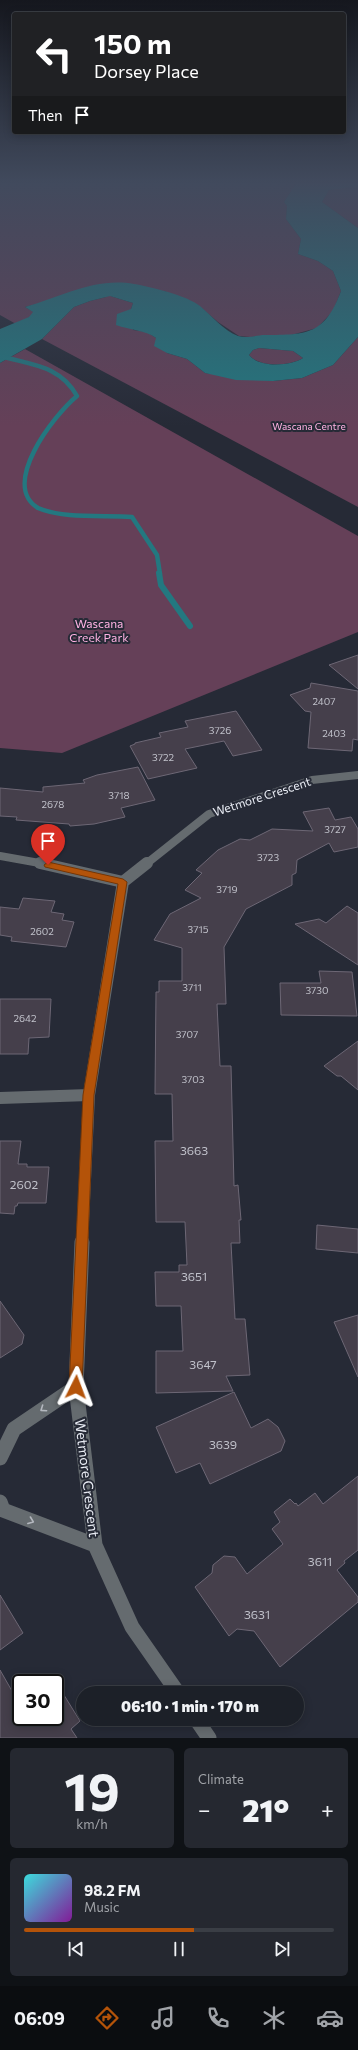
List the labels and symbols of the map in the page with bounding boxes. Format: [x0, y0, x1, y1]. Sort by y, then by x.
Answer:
park label: Wascana Centre [272, 420, 346, 432]
park label: Wascana Creek Park [69, 616, 129, 644]
house number: 2407 [312, 695, 336, 707]
house number: 3726 [209, 724, 231, 736]
house number: 2403 [322, 727, 346, 739]
house number: 3722 [152, 751, 174, 763]
street label: Wetmore Crescent [211, 774, 312, 818]
house number: 3718 [108, 789, 130, 801]
house number: 2678 [42, 798, 64, 810]
house number: 3727 [324, 823, 346, 835]
pin [31, 824, 65, 865]
house number: 3723 [257, 851, 279, 863]
house number: 3719 [216, 883, 238, 895]
house number: 3715 [188, 923, 209, 935]
house number: 2602 [30, 925, 54, 937]
house number: 3711 [182, 981, 202, 993]
house number: 3730 [305, 984, 329, 996]
house number: 2642 [14, 1012, 37, 1024]
house number: 3707 [176, 1028, 198, 1040]
house number: 3703 [181, 1073, 205, 1085]
house number: 3663 [180, 1143, 208, 1157]
house number: 2602 [10, 1177, 39, 1191]
house number: 3651 [181, 1269, 207, 1283]
house number: 3647 [189, 1357, 217, 1371]
position arrow [55, 1366, 97, 1408]
one-way arrow [41, 1404, 48, 1411]
street label: Wetmore Crescent [72, 1418, 103, 1538]
house number: 3639 [209, 1437, 237, 1451]
one-way arrow [28, 1516, 35, 1524]
house number: 3611 [308, 1554, 332, 1568]
house number: 3631 [244, 1607, 270, 1621]
speed limit sign: 30 [12, 1674, 64, 1726]

